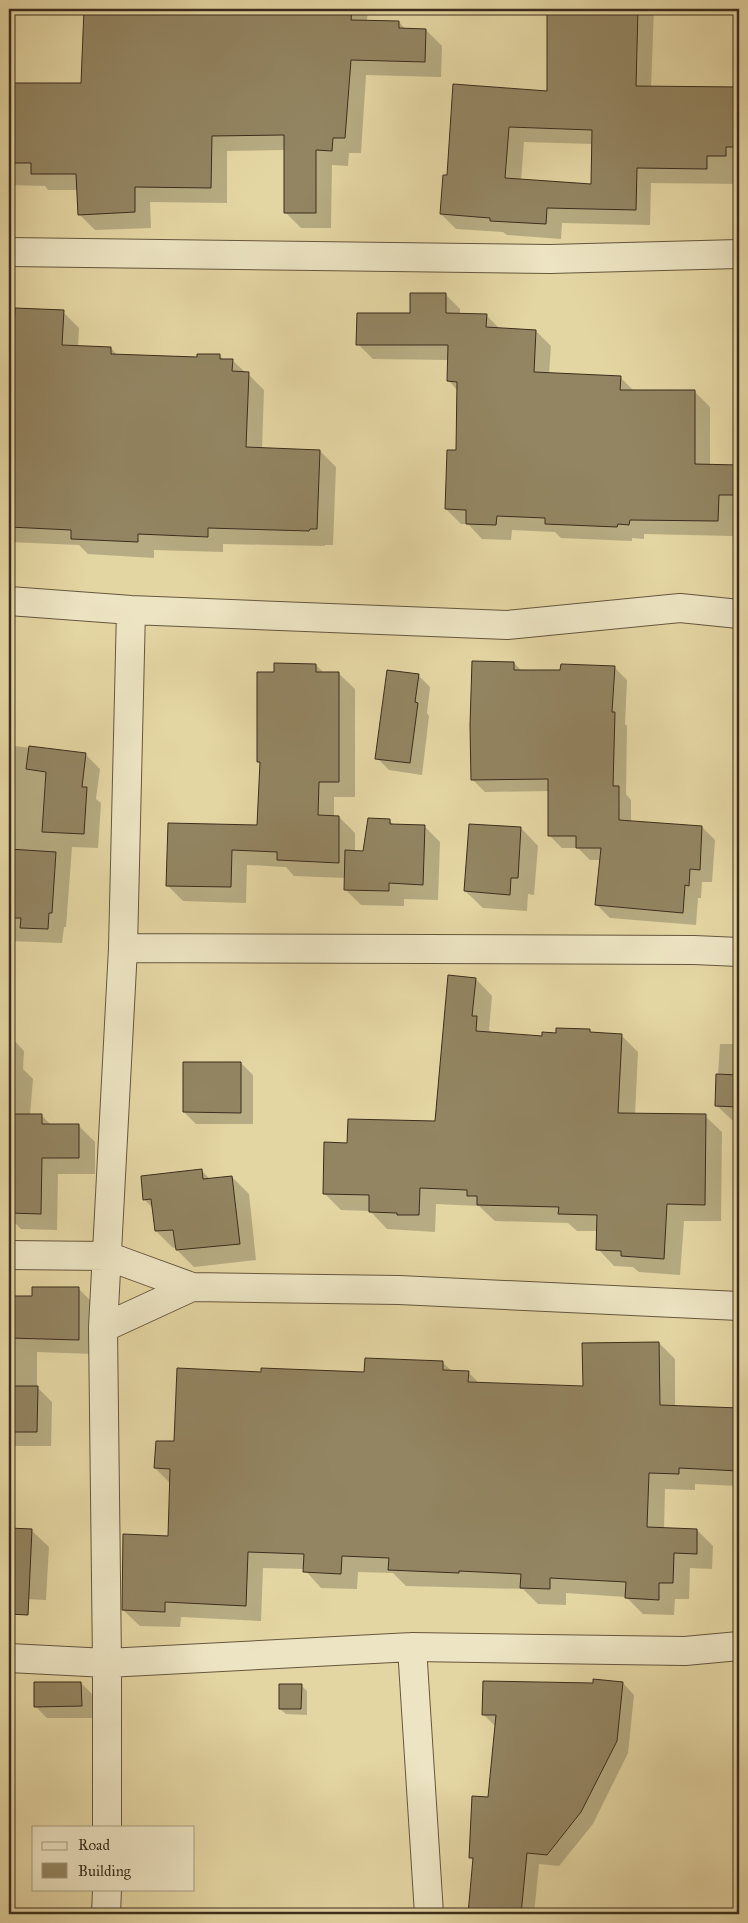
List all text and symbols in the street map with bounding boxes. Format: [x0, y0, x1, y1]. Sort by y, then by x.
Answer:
legend [32, 1826, 195, 1890]
text: Road [78, 1836, 110, 1854]
text: Building [78, 1862, 132, 1880]

